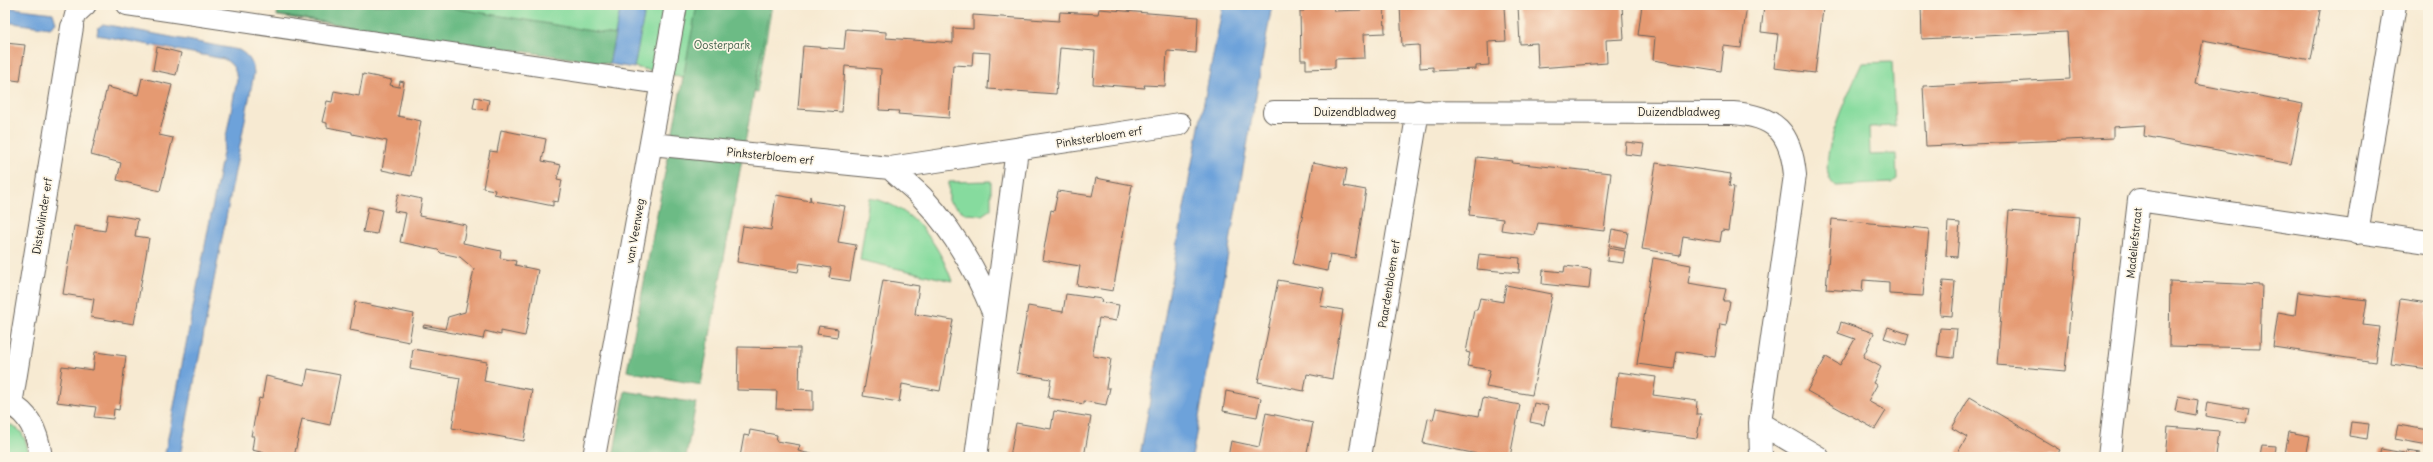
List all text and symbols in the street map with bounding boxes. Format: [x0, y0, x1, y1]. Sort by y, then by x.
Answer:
park label: Oosterpark [694, 38, 751, 52]
street label: Duizendbladweg [1314, 105, 1396, 119]
street label: Duizendbladweg [1638, 105, 1720, 119]
street label: Pinksterbloem erf [1055, 123, 1143, 151]
street label: Pinksterbloem erf [726, 144, 814, 168]
street label: Distelvlinder erf [29, 176, 55, 255]
street label: van Veenweg [622, 197, 648, 265]
street label: Madeliefstraat [2123, 207, 2145, 279]
street label: Paardenbloem erf [1375, 239, 1403, 329]

